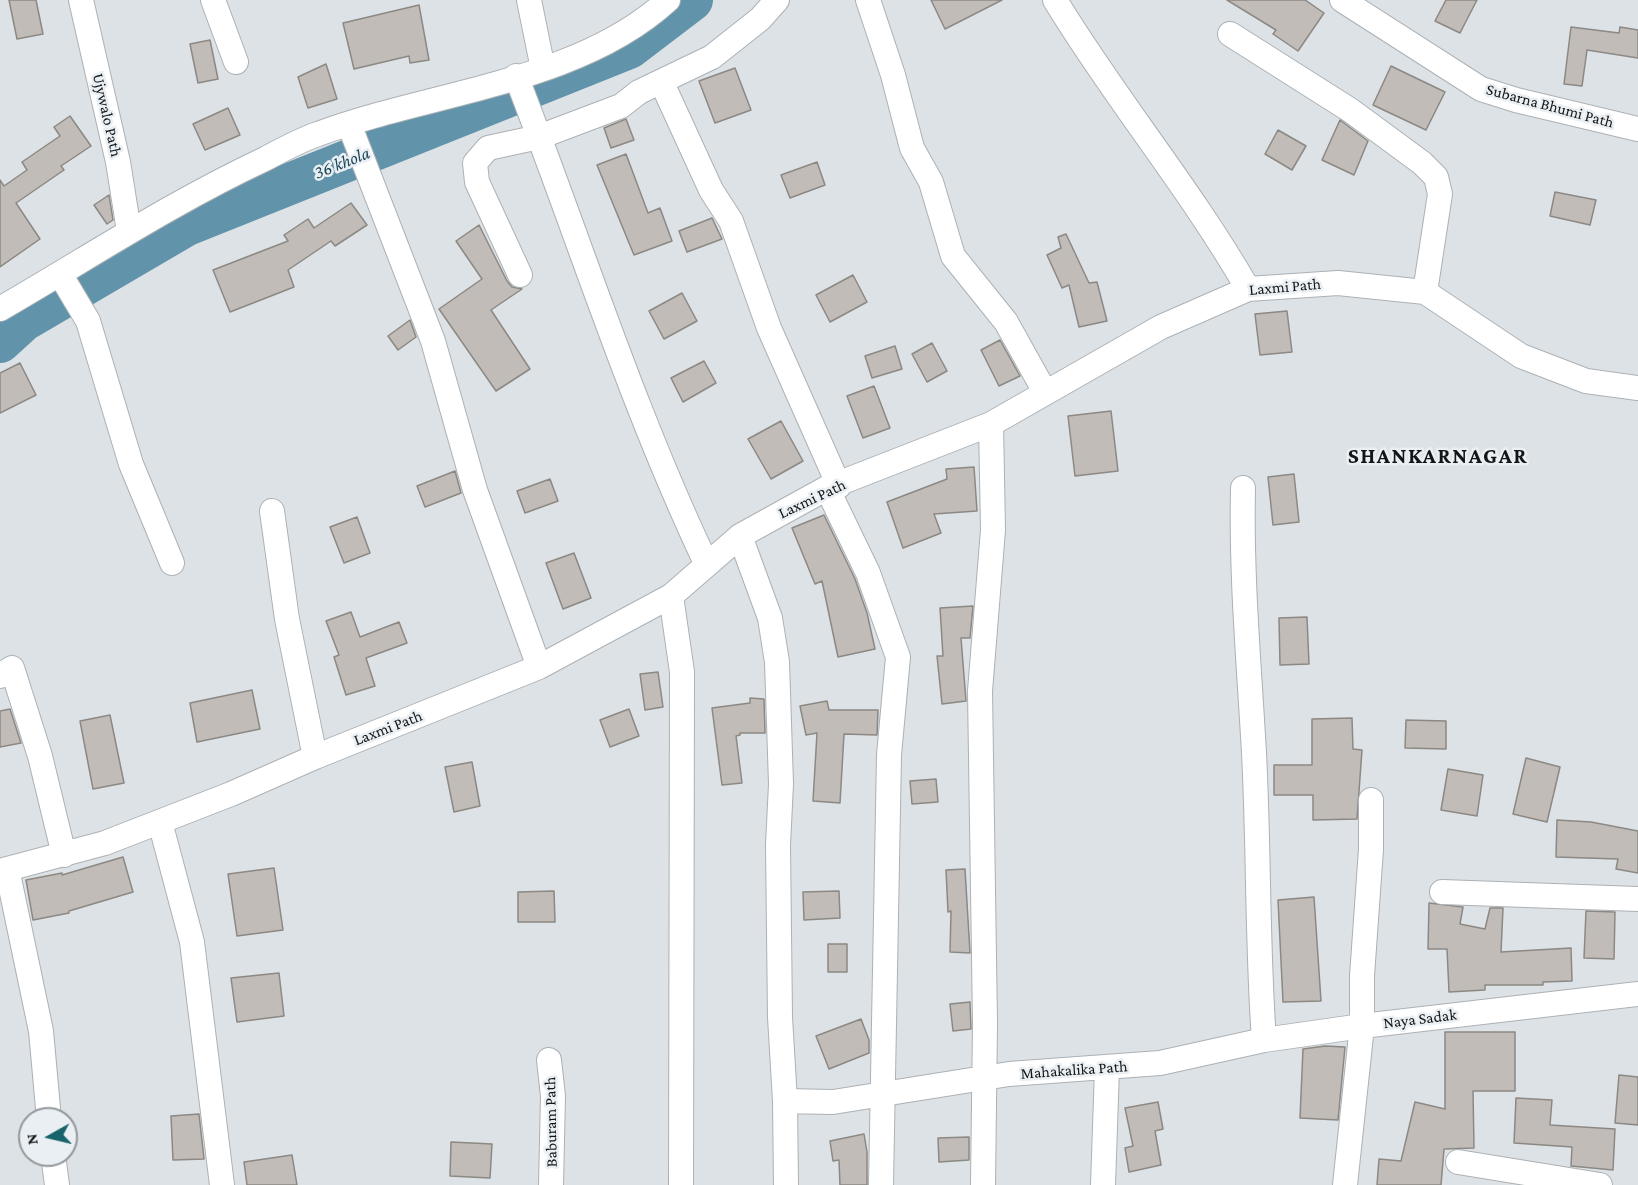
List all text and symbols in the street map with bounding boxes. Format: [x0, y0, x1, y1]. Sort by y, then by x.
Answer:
street label: Ujywalo Path [88, 71, 126, 159]
street label: Subarna Bhumi Path [1484, 80, 1616, 132]
water label: 36 khola [311, 142, 373, 184]
street label: Laxmi Path [1248, 274, 1322, 300]
district label: SHANKARNAGAR [1348, 443, 1528, 469]
street label: Laxmi Path [775, 475, 849, 523]
street label: Laxmi Path [351, 706, 425, 750]
street label: Naya Sadak [1382, 1005, 1458, 1033]
street label: Mahakalika Path [1020, 1057, 1128, 1083]
street label: Baburam Path [541, 1077, 561, 1167]
north arrow [18, 1107, 78, 1167]
text: N [22, 1133, 41, 1146]

